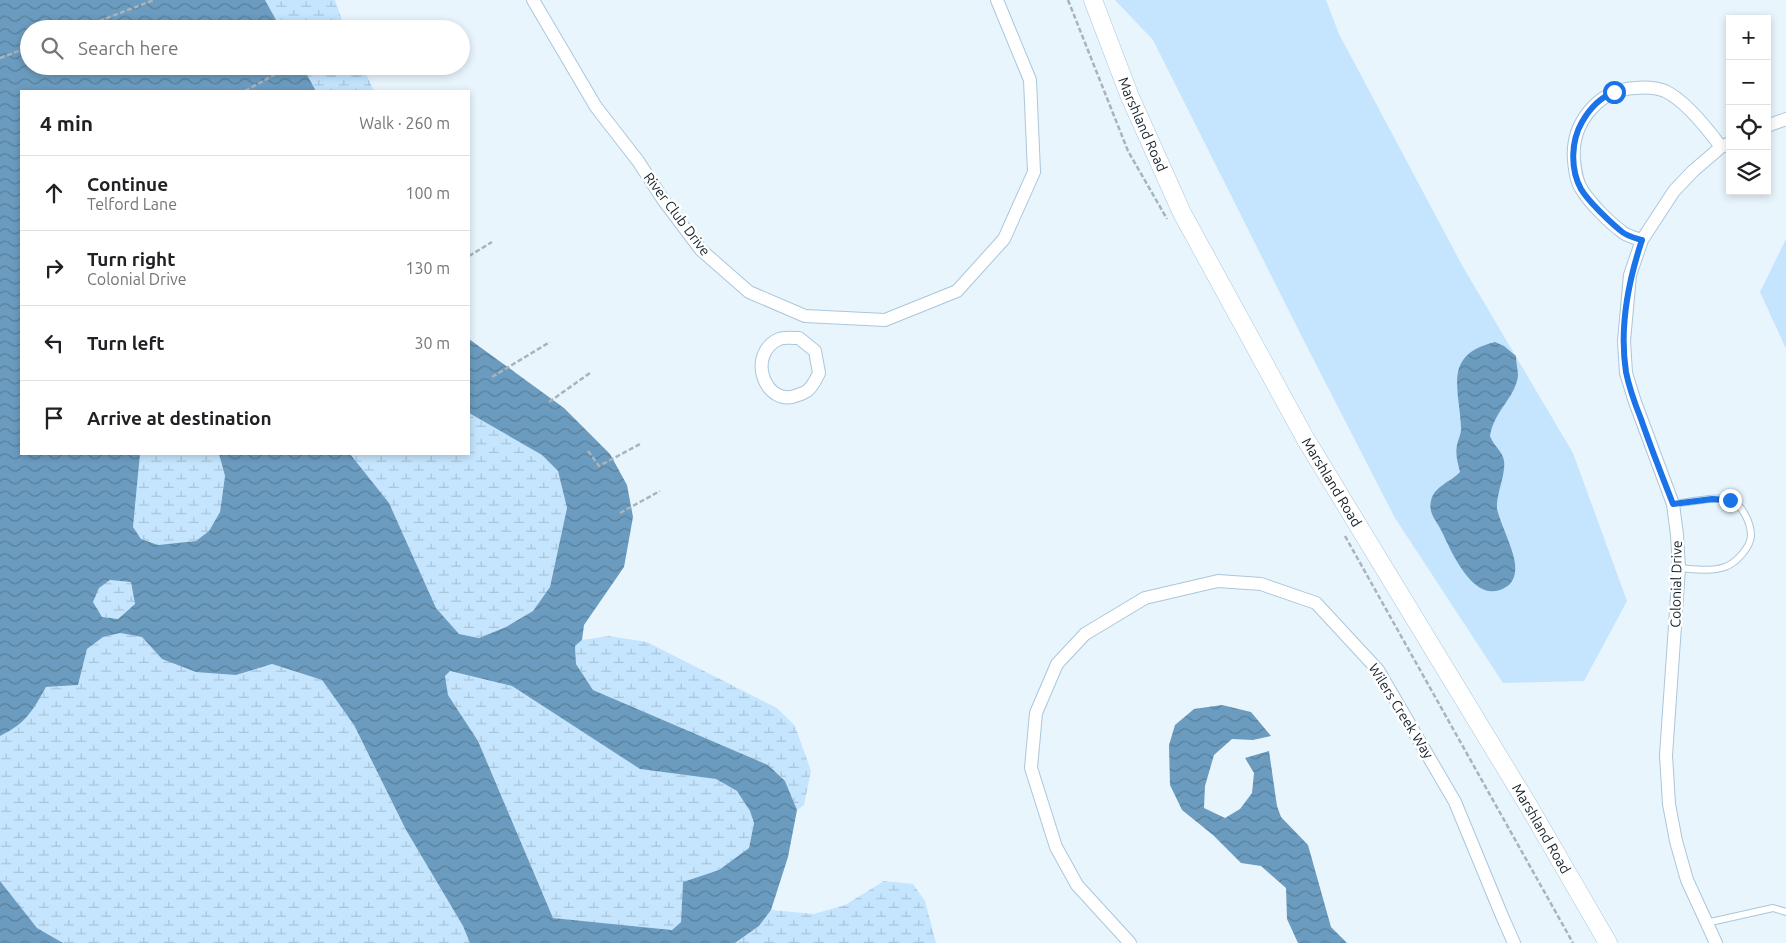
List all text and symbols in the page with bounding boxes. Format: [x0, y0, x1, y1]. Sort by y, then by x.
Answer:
map controls [1726, 15, 1771, 195]
button: + [1726, 15, 1771, 60]
search box [20, 20, 470, 75]
icon: search [38, 34, 66, 62]
text: Search here [78, 37, 178, 59]
button: − [1726, 60, 1771, 105]
street label: Marshland Road [1115, 75, 1170, 174]
route start [1603, 81, 1626, 104]
button: locate [1726, 105, 1771, 150]
text: 4 min [40, 111, 93, 135]
text: Walk · 260 m [359, 114, 450, 132]
button: layers [1726, 150, 1771, 195]
street label: River Club Drive [641, 169, 713, 259]
text: Continue [87, 173, 168, 195]
icon: ahead [40, 179, 68, 207]
text: 100 m [405, 184, 450, 202]
text: Telford Lane [87, 195, 177, 213]
text: Turn right [87, 248, 175, 270]
icon: right [40, 254, 68, 282]
text: 130 m [405, 259, 450, 277]
text: Colonial Drive [87, 270, 187, 288]
icon: left [40, 329, 68, 357]
text: Turn left [87, 332, 165, 354]
text: 30 m [414, 334, 450, 352]
icon: arrive [40, 404, 68, 432]
text: Arrive at destination [87, 407, 272, 429]
street label: Marshland Road [1299, 435, 1365, 530]
route end [1719, 489, 1742, 512]
street label: Colonial Drive [1667, 540, 1685, 628]
street label: Wilers Creek Way [1365, 661, 1437, 762]
street label: Marshland Road [1509, 781, 1574, 876]

